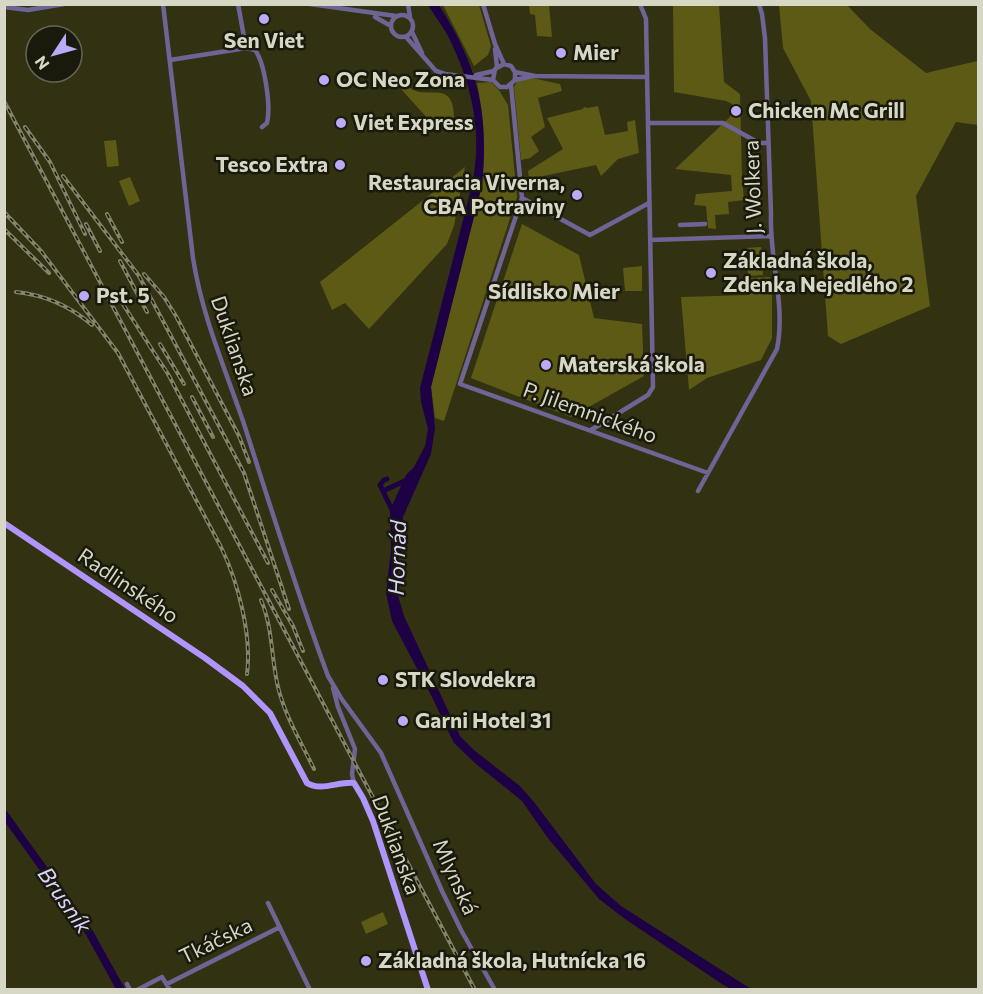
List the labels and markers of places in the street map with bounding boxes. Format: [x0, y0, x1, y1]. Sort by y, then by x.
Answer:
marker: Sen Viet [257, 12, 271, 26]
place label: Sen Viet [224, 27, 304, 52]
place label: Mier [573, 39, 619, 64]
marker: Mier [554, 46, 568, 60]
place label: OC Neo Zona [336, 66, 465, 91]
marker: OC Neo Zona [317, 73, 331, 87]
place label: Chicken Mc Grill [748, 97, 905, 122]
marker: Chicken Mc Grill [729, 104, 743, 118]
place label: Viet Express [353, 109, 474, 134]
marker: Viet Express [334, 116, 348, 130]
place label: Tesco Extra [216, 151, 328, 176]
marker: Tesco Extra [333, 158, 347, 172]
place label: Restauracia Viverna, CBA Potraviny [368, 169, 565, 218]
marker: Restauracia Viverna, CBA Potraviny [570, 188, 584, 202]
place label: Základná škola, Zdenka Nejedlého 2 [723, 247, 914, 296]
marker: Základná škola, Zdenka Nejedlého 2 [704, 266, 718, 280]
place label: Pst. 5 [96, 282, 150, 307]
marker: Pst. 5 [77, 289, 91, 303]
place label: Materská škola [558, 351, 705, 376]
marker: Materská škola [539, 358, 553, 372]
place label: STK Slovdekra [395, 666, 536, 691]
marker: STK Slovdekra [376, 673, 390, 687]
place label: Garni Hotel 31 [415, 707, 552, 732]
marker: Garni Hotel 31 [396, 714, 410, 728]
place label: Základná škola, Hutnícka 16 [378, 947, 646, 972]
marker: Základná škola, Hutnícka 16 [359, 954, 373, 968]

